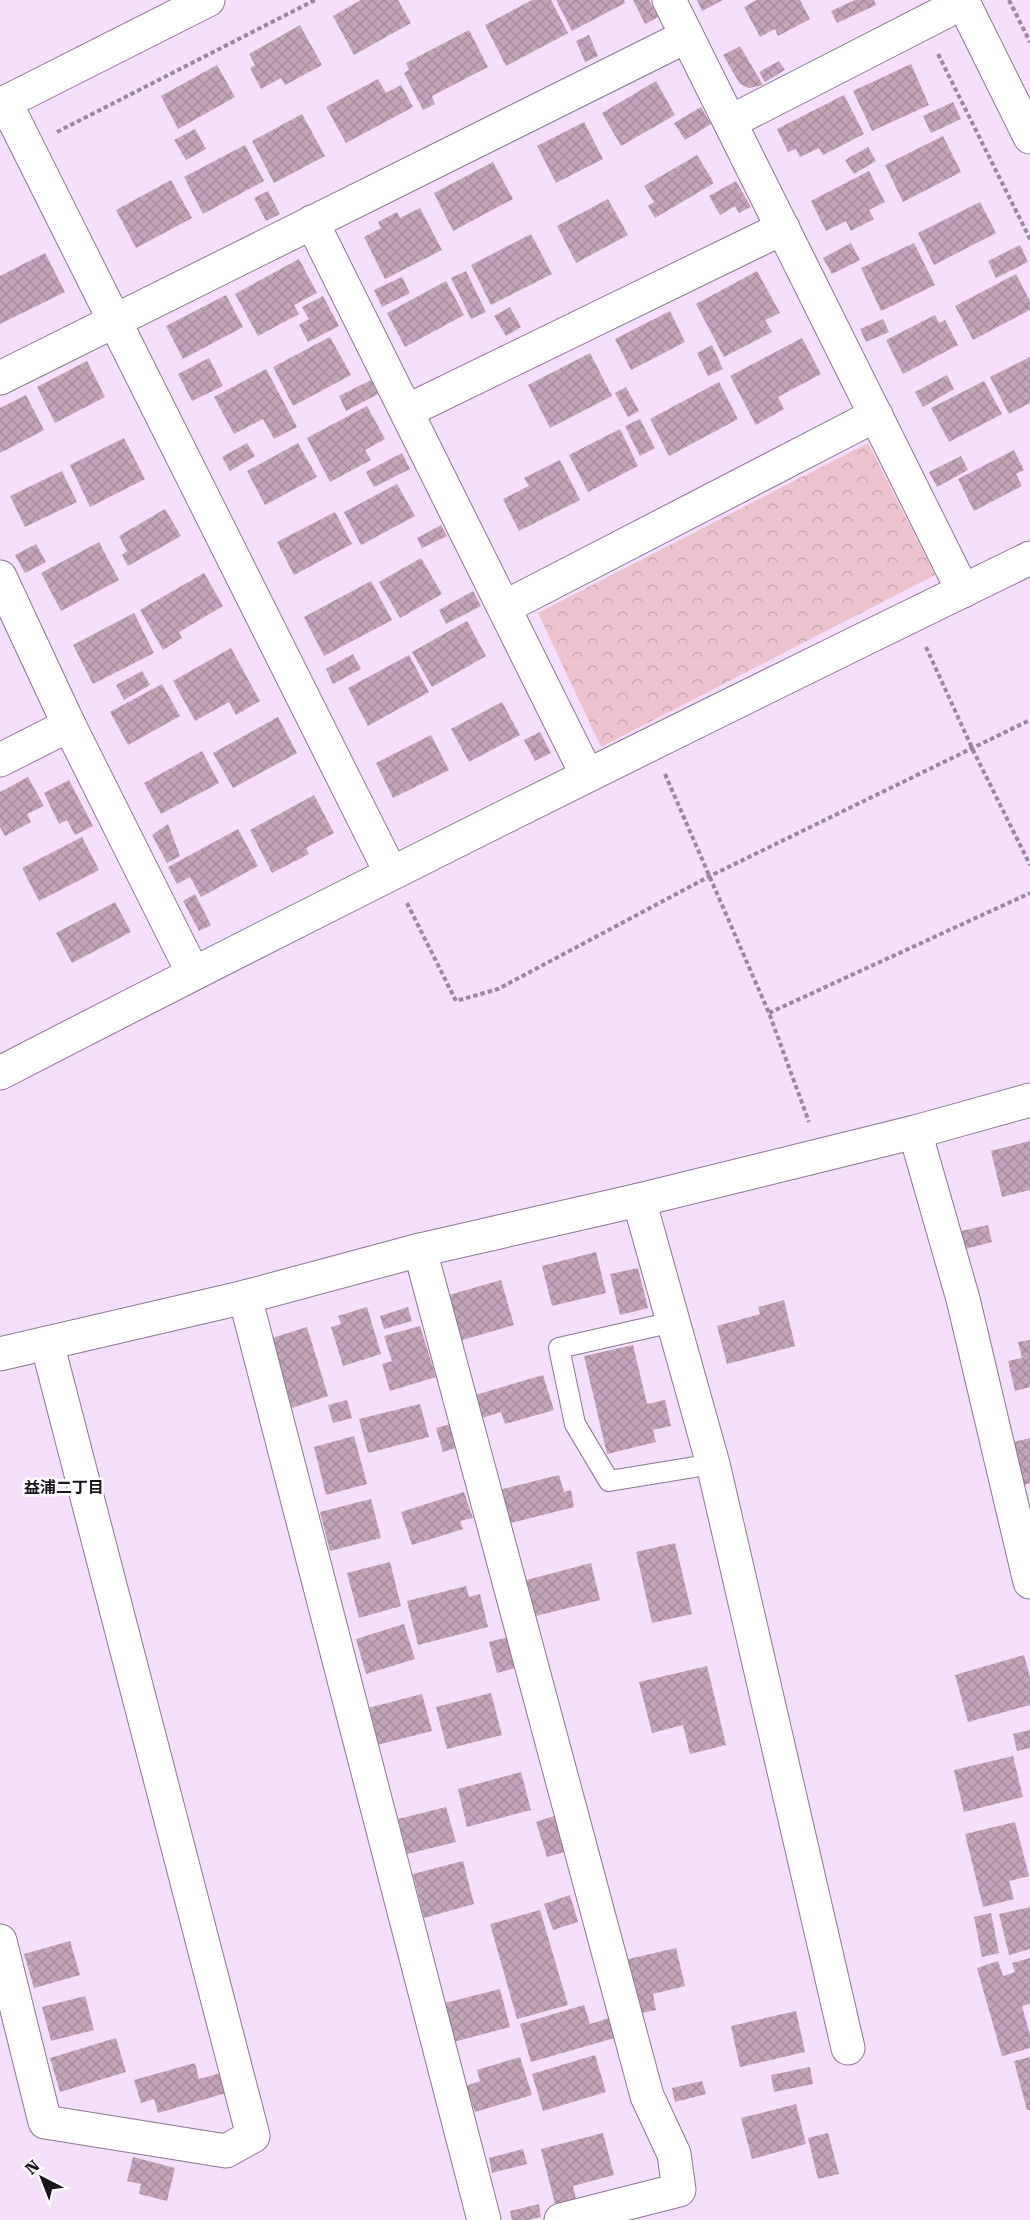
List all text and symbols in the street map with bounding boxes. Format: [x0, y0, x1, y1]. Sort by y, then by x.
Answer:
district label: 益浦二丁目 [24, 1478, 104, 1497]
north arrow [12, 2148, 72, 2208]
text: N [21, 2156, 43, 2178]

